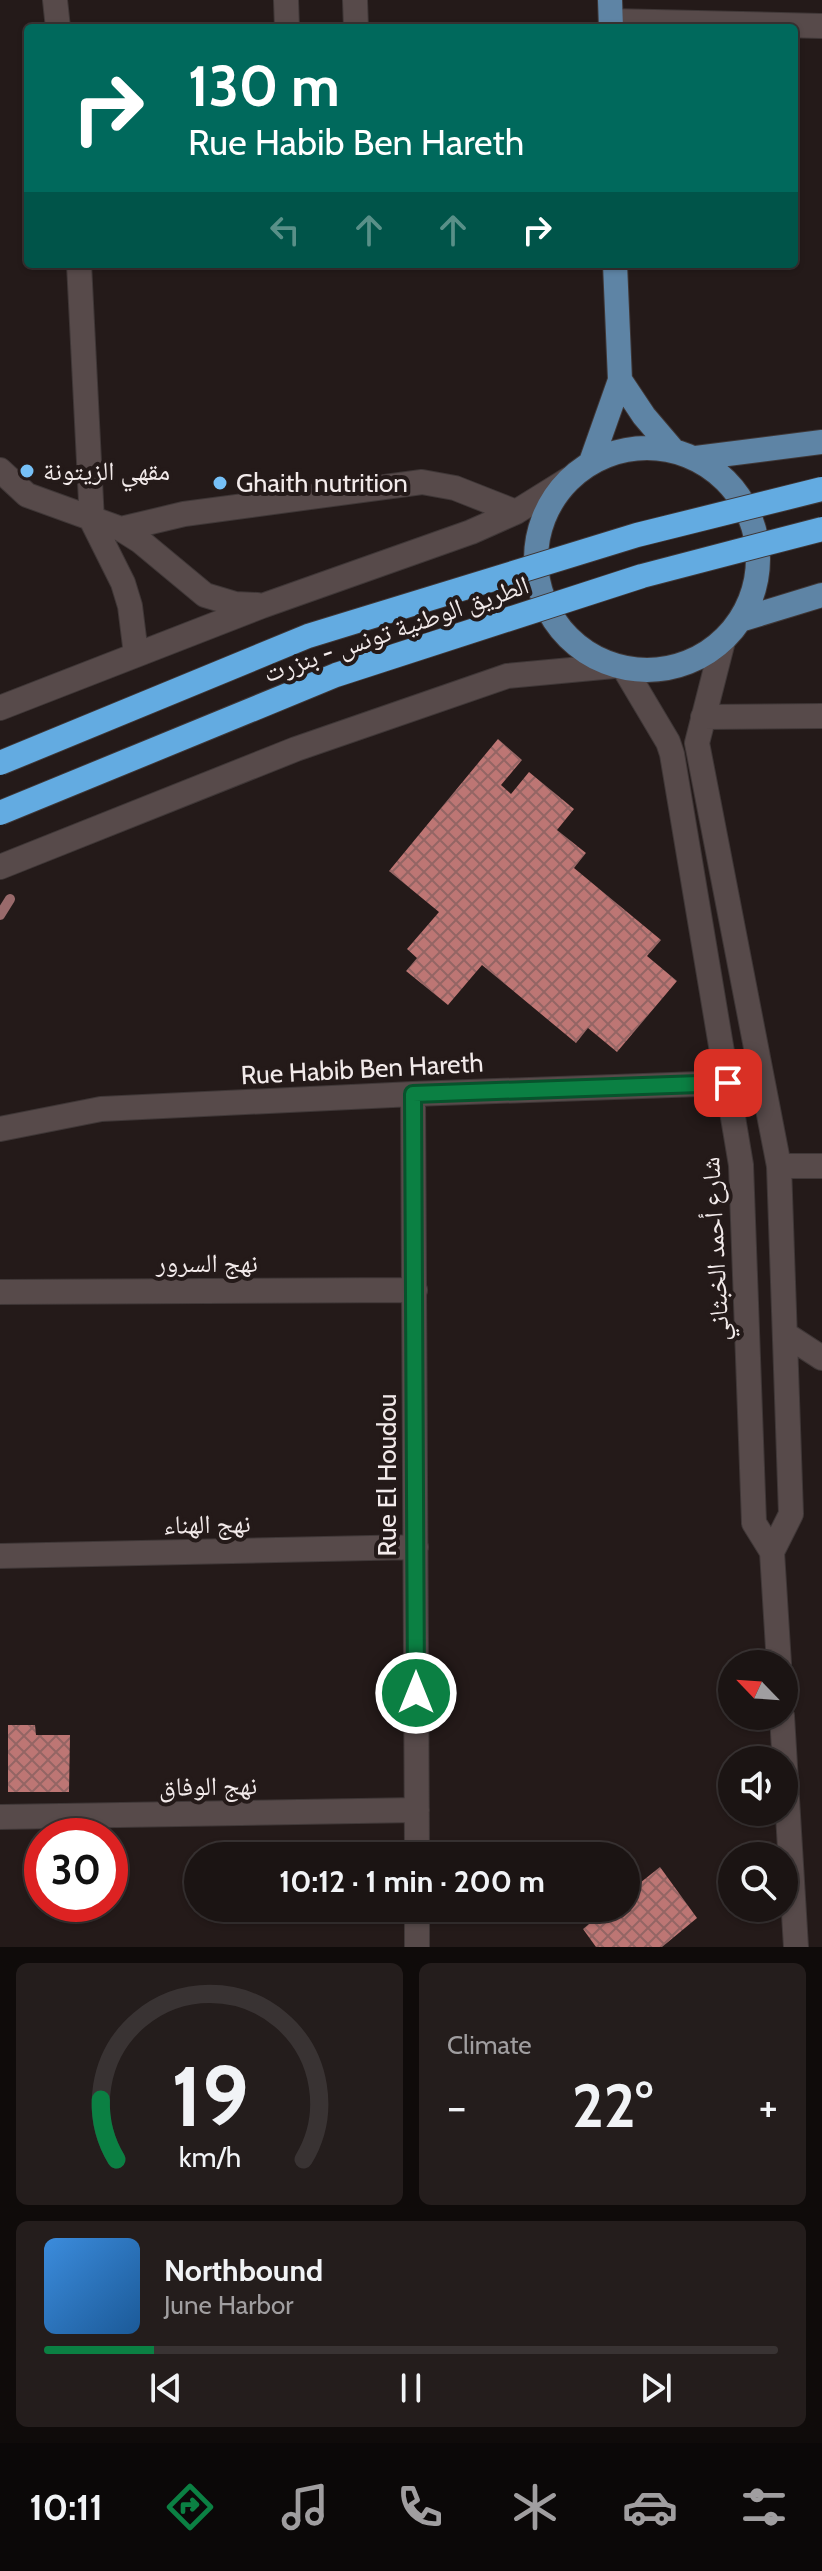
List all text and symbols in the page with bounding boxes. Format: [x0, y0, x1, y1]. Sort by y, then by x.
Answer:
text: 130 m [188, 52, 340, 120]
icon: right [56, 56, 160, 160]
text: Rue Habib Ben Hareth [188, 120, 524, 164]
icon: left [263, 208, 307, 252]
icon: ahead [347, 208, 391, 252]
icon: ahead [431, 208, 475, 252]
icon: right [515, 208, 559, 252]
place label: مقهي الزيتونة [43, 455, 170, 492]
marker: مقهي الزيتونة [18, 462, 36, 480]
place label: Ghaith nutrition [236, 467, 408, 499]
marker: Ghaith nutrition [211, 474, 229, 492]
street label: الطريق الوطنية تونس - بنزرت [259, 569, 533, 689]
street label: Rue Habib Ben Hareth [240, 1047, 484, 1091]
pin [694, 1049, 762, 1117]
icon: arrive [706, 1061, 750, 1105]
street label: شارع أحمد الخبثاني [694, 1156, 740, 1342]
street label: نهج السرور [155, 1247, 258, 1280]
street label: Rue El Houdou [371, 1394, 403, 1556]
street label: نهج الهناء [163, 1507, 251, 1542]
north arrow [718, 1650, 798, 1730]
map controls [718, 1650, 798, 1922]
position arrow [374, 1651, 458, 1735]
button: sound [718, 1746, 798, 1826]
street label: نهج الوفاق [159, 1769, 258, 1804]
speed limit sign: 30 [24, 1818, 128, 1922]
button: search [718, 1842, 798, 1922]
text: 10:12 · 1 min · 200 m [279, 1863, 545, 1900]
text: Climate [447, 2029, 532, 2061]
text: 19 [171, 2046, 248, 2147]
text: 22° [572, 2069, 653, 2142]
text: − [447, 2080, 466, 2133]
text: + [759, 2080, 778, 2133]
text: km/h [178, 2139, 241, 2174]
text: Northbound [164, 2252, 323, 2289]
text: June Harbor [164, 2289, 293, 2321]
icon: previous [144, 2366, 188, 2410]
icon: pause [389, 2366, 433, 2410]
icon: next [634, 2366, 678, 2410]
icon: directions [162, 2479, 218, 2535]
icon: music [277, 2479, 333, 2535]
icon: phone [392, 2479, 448, 2535]
icon: climate [507, 2479, 563, 2535]
icon: car [622, 2479, 678, 2535]
icon: filters [736, 2479, 792, 2535]
text: 10:11 [29, 2485, 103, 2529]

